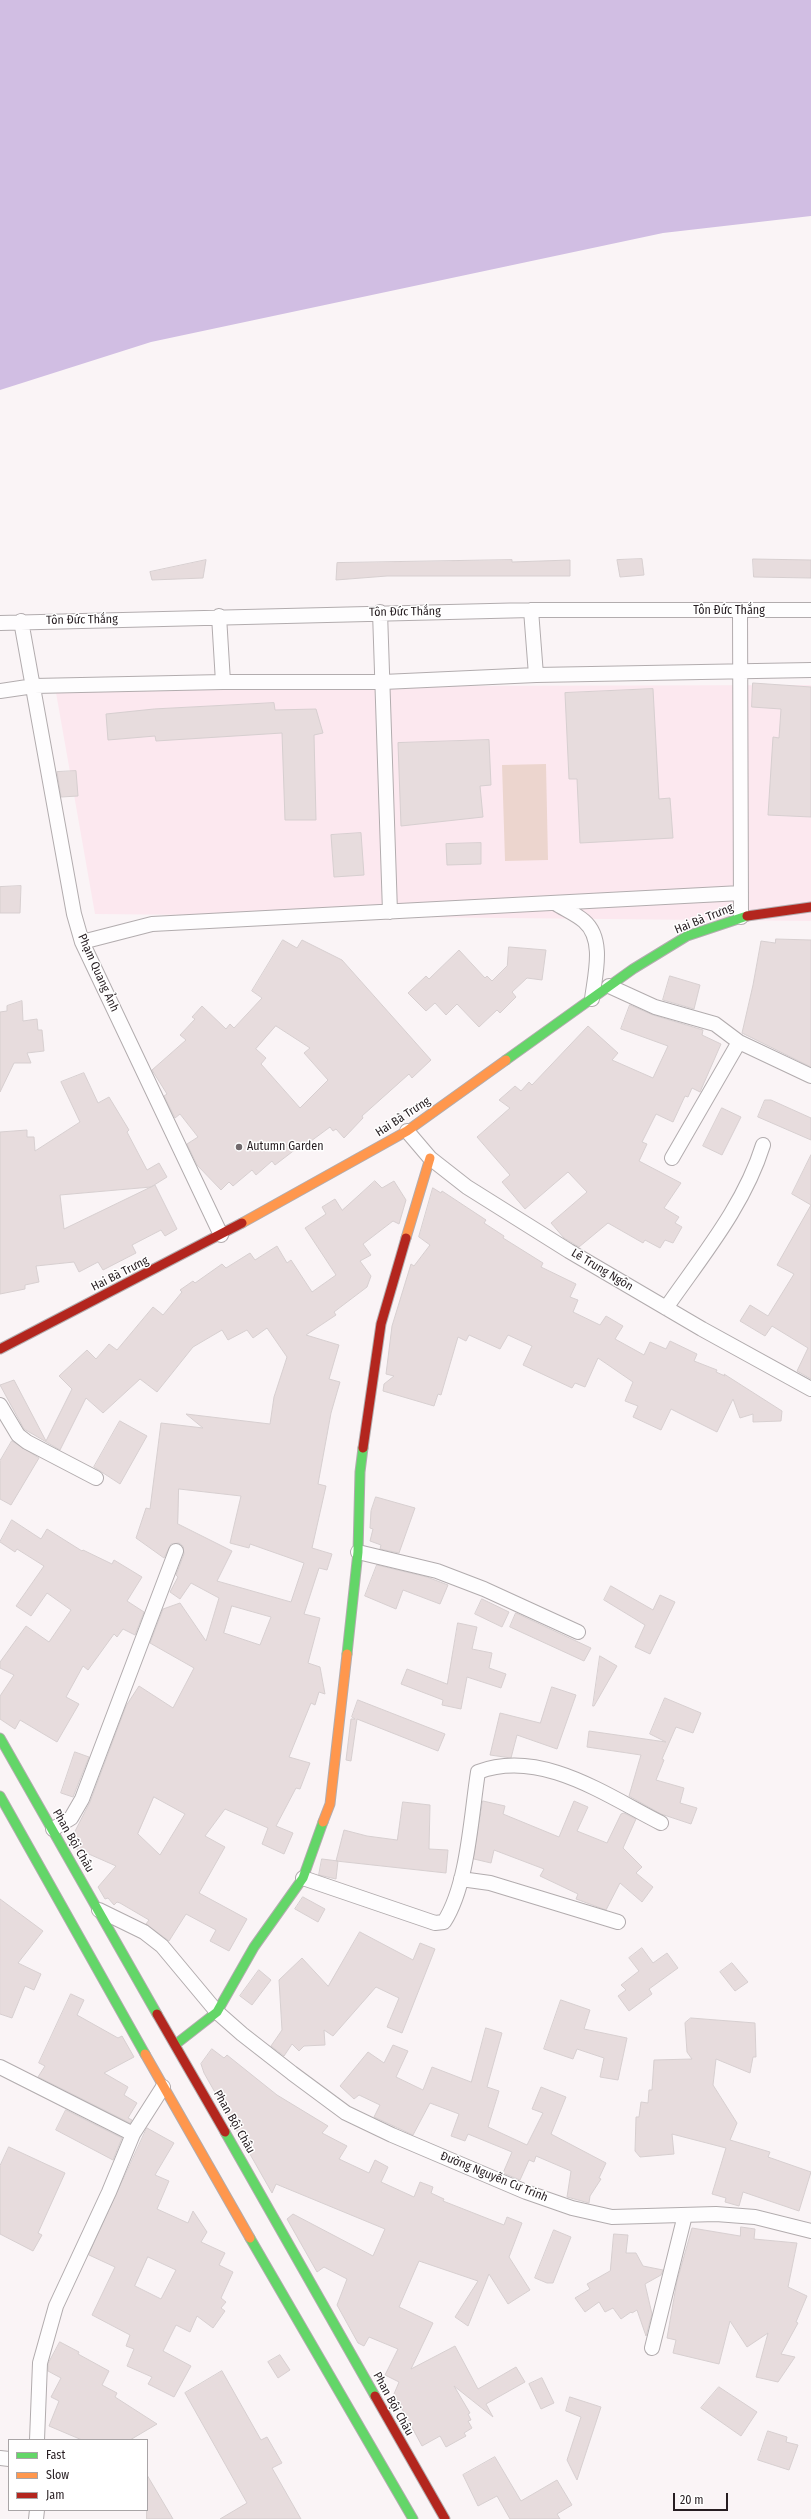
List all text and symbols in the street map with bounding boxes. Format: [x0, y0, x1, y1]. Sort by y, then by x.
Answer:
street label: Tôn Đức Thắng [369, 604, 441, 620]
street label: Tôn Đức Thắng [693, 604, 765, 618]
street label: Tôn Đức Thắng [46, 612, 118, 628]
street label: Hai Bà Trưng [672, 901, 736, 937]
street label: Phạm Quang Ảnh [74, 932, 122, 1014]
street label: Hai Bà Trưng [373, 1094, 433, 1140]
place label: Autumn Garden [247, 1140, 323, 1154]
marker: Autumn Garden [234, 1142, 244, 1152]
street label: Lê Trung Ngôn [568, 1246, 636, 1294]
street label: Hai Bà Trưng [89, 1253, 151, 1295]
street label: Phan Bội Châu [49, 1807, 97, 1875]
street label: Phan Bội Châu [210, 2088, 258, 2156]
street label: Đường Nguyễn Cư Trinh [438, 2149, 550, 2205]
street label: Phan Bội Châu [370, 2370, 416, 2438]
legend [8, 2439, 148, 2511]
text: Fast [46, 2448, 65, 2462]
text: Slow [46, 2468, 69, 2482]
scale bar [675, 2485, 730, 2511]
text: Jam [46, 2488, 64, 2502]
text: 20 m [680, 2493, 704, 2507]

